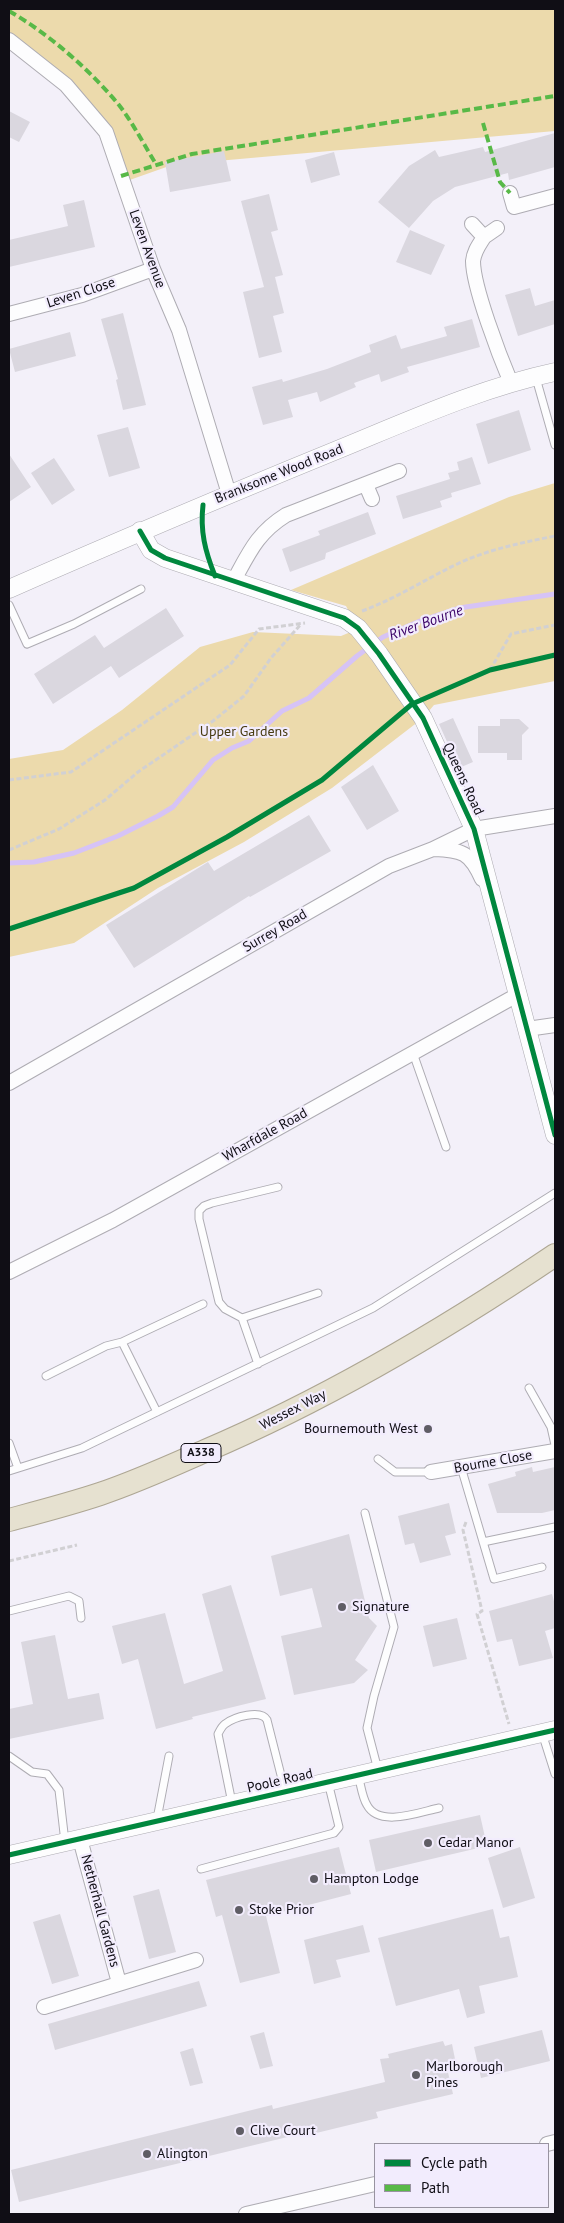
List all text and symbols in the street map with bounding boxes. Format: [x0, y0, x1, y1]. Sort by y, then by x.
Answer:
street label: Leven Avenue [125, 208, 169, 290]
street label: Leven Close [45, 274, 117, 312]
street label: Branksome Wood Road [212, 441, 346, 507]
water label: River Bourne [386, 601, 466, 645]
park label: Upper Gardens [200, 724, 288, 740]
street label: Queens Road [439, 740, 487, 818]
street label: Surrey Road [240, 906, 310, 956]
street label: Wharfdale Road [220, 1105, 310, 1165]
street label: Wessex Way [257, 1386, 329, 1434]
place label: Bournemouth West [304, 1421, 418, 1437]
marker: Bournemouth West [422, 1423, 434, 1435]
road number: A338 [181, 1444, 221, 1462]
street label: Bourne Close [453, 1447, 533, 1477]
place label: Signature [352, 1599, 409, 1615]
marker: Signature [336, 1601, 348, 1613]
street label: Poole Road [246, 1765, 314, 1797]
place label: Cedar Manor [438, 1835, 514, 1851]
marker: Cedar Manor [422, 1837, 434, 1849]
street label: Netherhall Gardens [77, 1853, 123, 1969]
place label: Hampton Lodge [324, 1871, 419, 1887]
marker: Hampton Lodge [308, 1873, 320, 1885]
place label: Stoke Prior [249, 1902, 314, 1918]
marker: Stoke Prior [233, 1904, 245, 1916]
place label: Marlborough Pines [426, 2059, 503, 2092]
marker: Marlborough Pines [410, 2069, 422, 2081]
place label: Clive Court [250, 2123, 316, 2139]
marker: Clive Court [234, 2125, 246, 2137]
legend [374, 2143, 549, 2208]
place label: Alington [157, 2146, 208, 2162]
marker: Alington [141, 2148, 153, 2160]
text: Cycle path [421, 2153, 487, 2172]
text: Path [421, 2178, 450, 2197]

